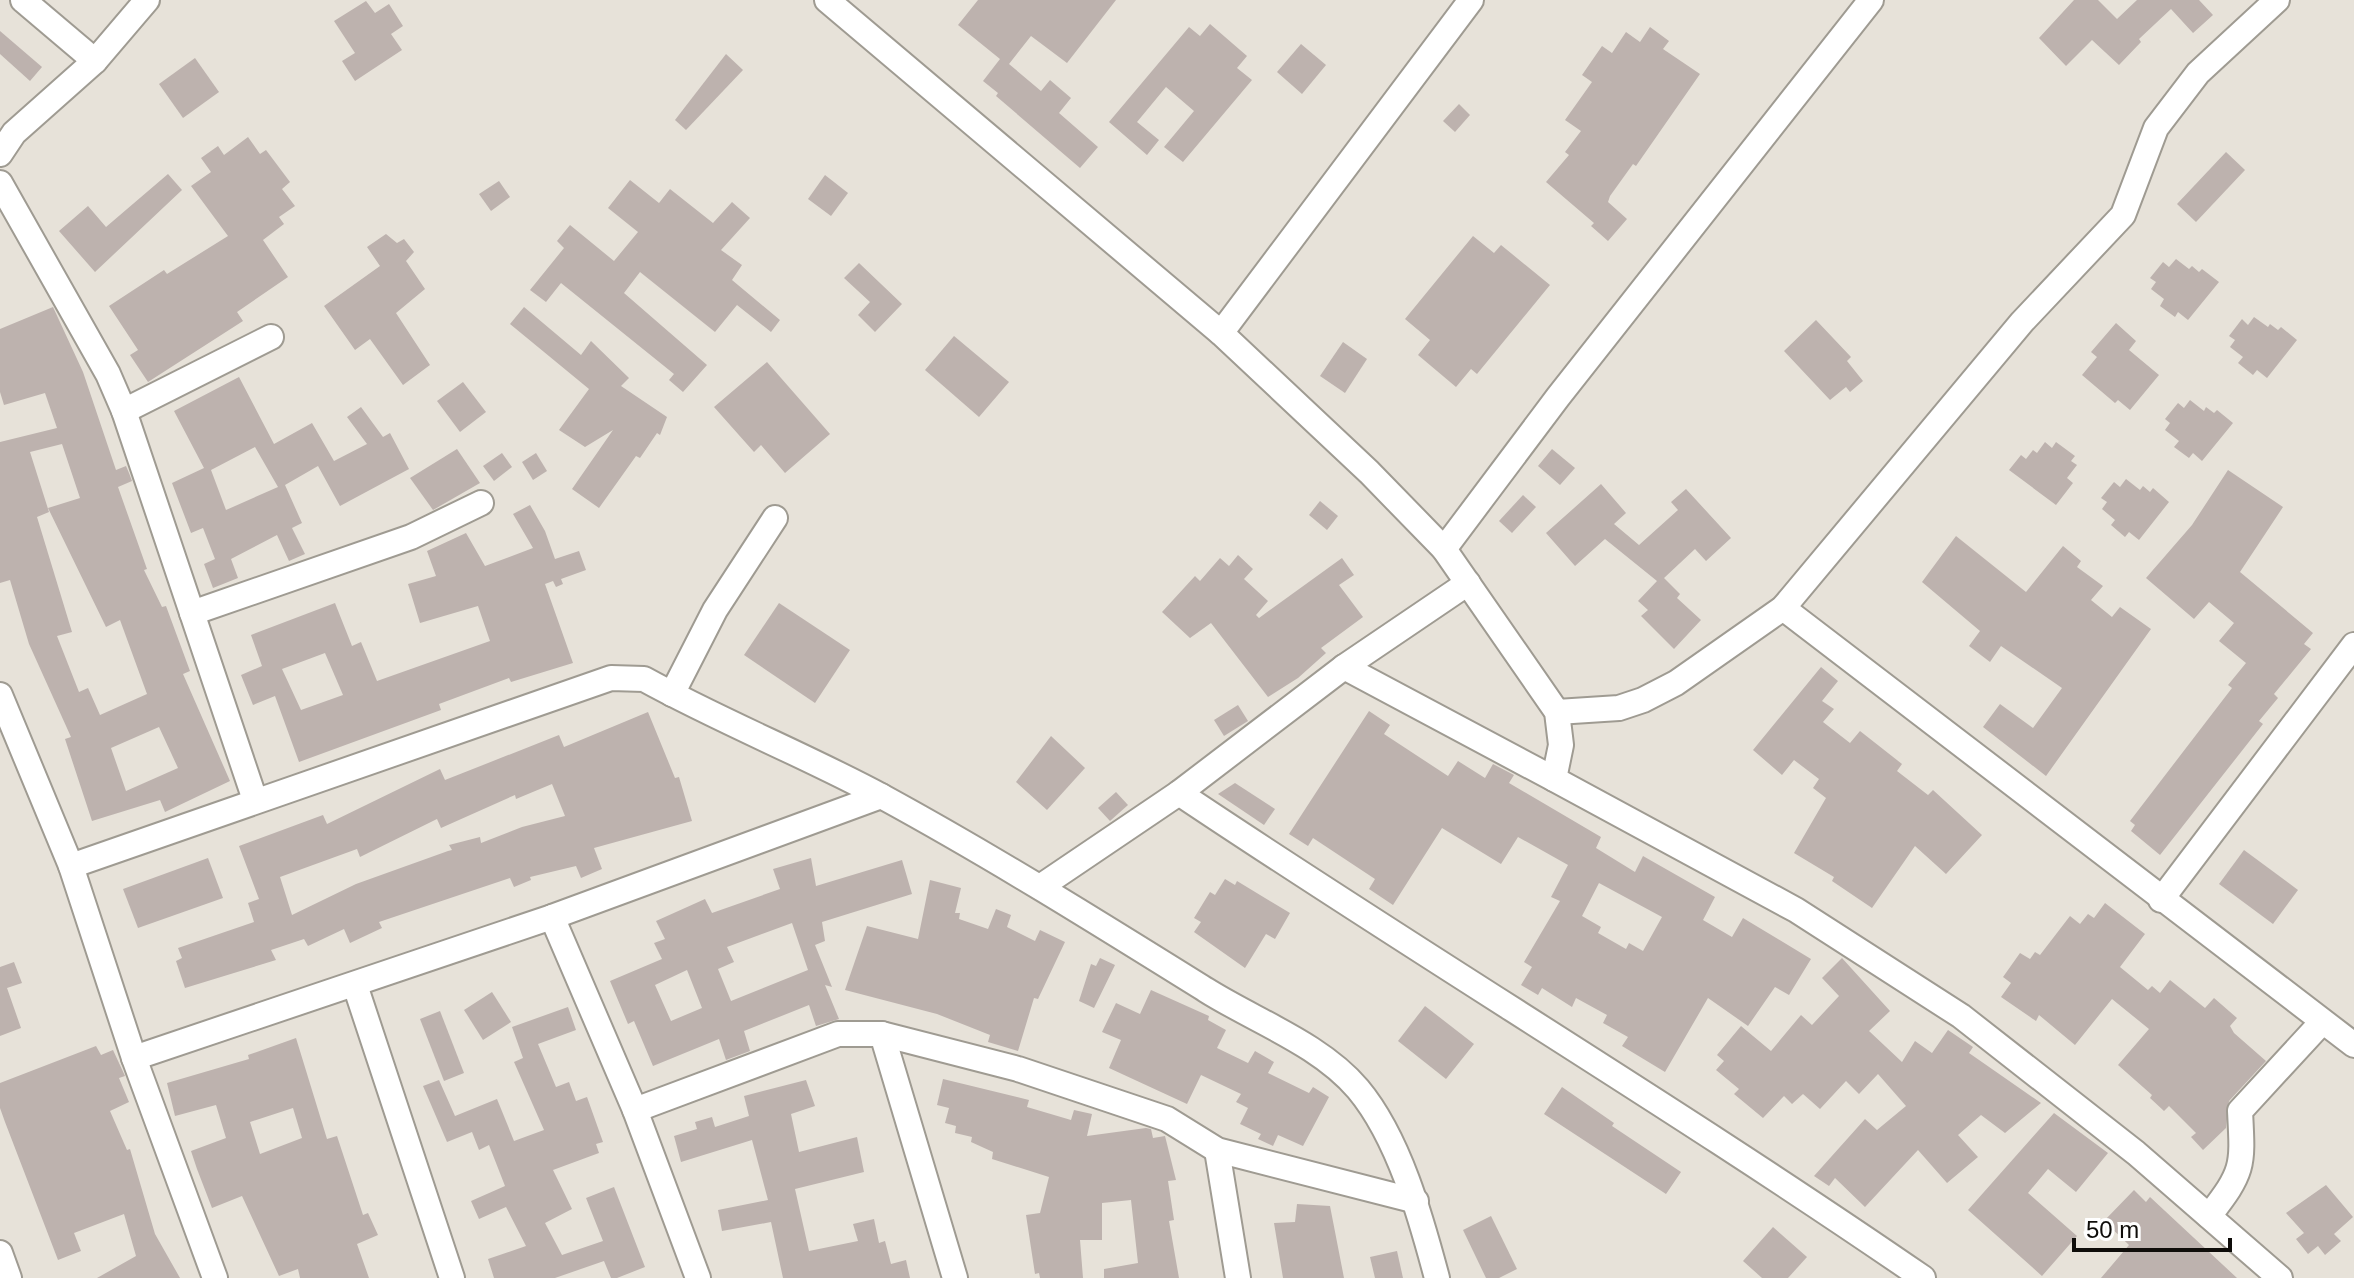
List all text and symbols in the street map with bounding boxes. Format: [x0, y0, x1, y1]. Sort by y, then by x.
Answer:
scale bar [2074, 1202, 2230, 1252]
text: 50 m [2086, 1216, 2139, 1243]

